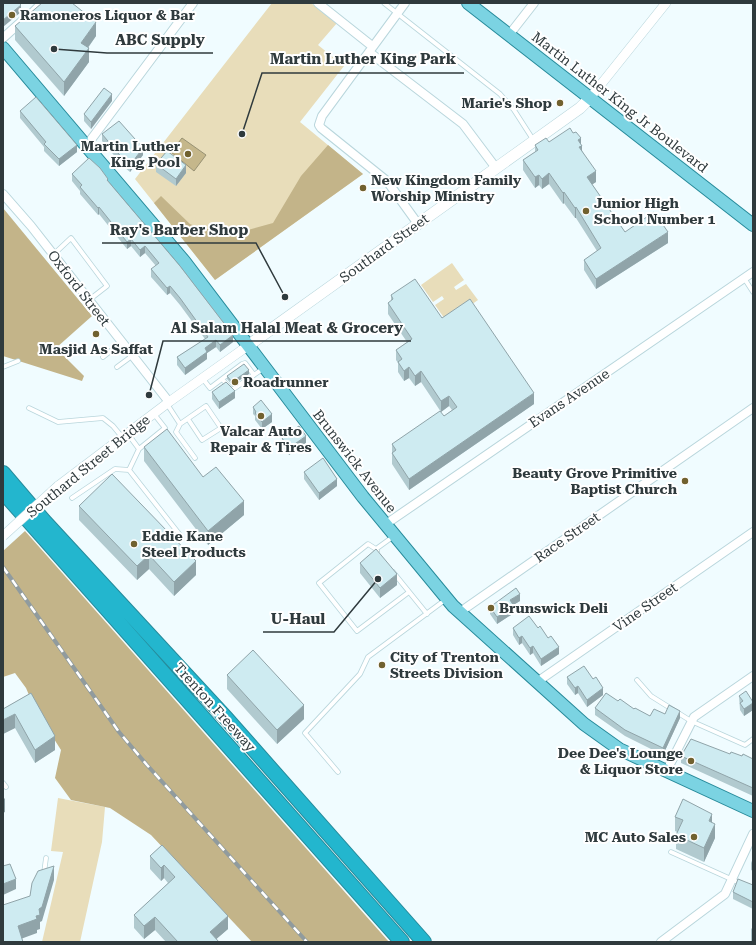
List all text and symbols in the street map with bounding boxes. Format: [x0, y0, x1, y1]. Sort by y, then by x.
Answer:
place label: Ramoneros Liquor & Bar [20, 7, 195, 23]
marker: Ramoneros Liquor & Bar [7, 10, 17, 20]
callout: ABC Supply [107, 26, 213, 53]
street label: Martin Luther King Jr Boulevard [529, 28, 711, 176]
text: ABC Supply [115, 31, 205, 49]
callout: Martin Luther King Park [262, 46, 464, 73]
text: Martin Luther King Park [270, 50, 457, 68]
place label: Marie's Shop [461, 95, 552, 111]
marker: Marie's Shop [555, 98, 565, 108]
place label: Martin Luther King Pool [81, 138, 181, 170]
marker: Martin Luther King Pool [183, 149, 193, 159]
place label: New Kingdom Family Worship Ministry [371, 172, 522, 204]
marker: New Kingdom Family Worship Ministry [358, 183, 368, 193]
place label: Junior High School Number 1 [594, 195, 715, 227]
marker: Junior High School Number 1 [581, 206, 591, 216]
street label: Southard Street [336, 210, 432, 286]
callout: Ray's Barber Shop [102, 216, 256, 243]
text: Ray's Barber Shop [110, 221, 248, 239]
street label: Oxford Street [45, 247, 113, 329]
callout: Al Salam Halal Meat & Grocery [163, 314, 411, 341]
text: Al Salam Halal Meat & Grocery [171, 319, 403, 337]
marker: Masjid As Saffat [91, 329, 101, 339]
place label: Masjid As Saffat [39, 341, 153, 357]
street label: Evans Avenue [526, 365, 613, 431]
place label: Roadrunner [243, 374, 329, 390]
marker: Roadrunner [230, 377, 240, 387]
street label: Brunswick Avenue [310, 406, 400, 516]
street label: Southard Street Bridge [23, 411, 153, 521]
marker: Valcar Auto Repair & Tires [256, 411, 266, 421]
place label: Valcar Auto Repair & Tires [210, 423, 312, 455]
place label: Beauty Grove Primitive Baptist Church [512, 465, 678, 497]
marker: Beauty Grove Primitive Baptist Church [680, 476, 690, 486]
street label: Race Street [531, 509, 603, 565]
place label: Eddie Kane Steel Products [142, 528, 246, 560]
marker: Eddie Kane Steel Products [129, 539, 139, 549]
street label: Vine Street [610, 579, 680, 635]
place label: Brunswick Deli [499, 600, 608, 616]
marker: Brunswick Deli [486, 603, 496, 613]
callout: U-Haul [263, 605, 334, 632]
text: U-Haul [271, 610, 325, 628]
place label: City of Trenton Streets Division [390, 649, 504, 681]
street label: Trenton Freeway [171, 659, 260, 755]
marker: City of Trenton Streets Division [377, 660, 387, 670]
place label: Dee Dee's Lounge & Liquor Store [558, 745, 683, 777]
marker: Dee Dee's Lounge & Liquor Store [686, 756, 696, 766]
place label: MC Auto Sales [585, 829, 686, 845]
marker: MC Auto Sales [689, 832, 699, 842]

